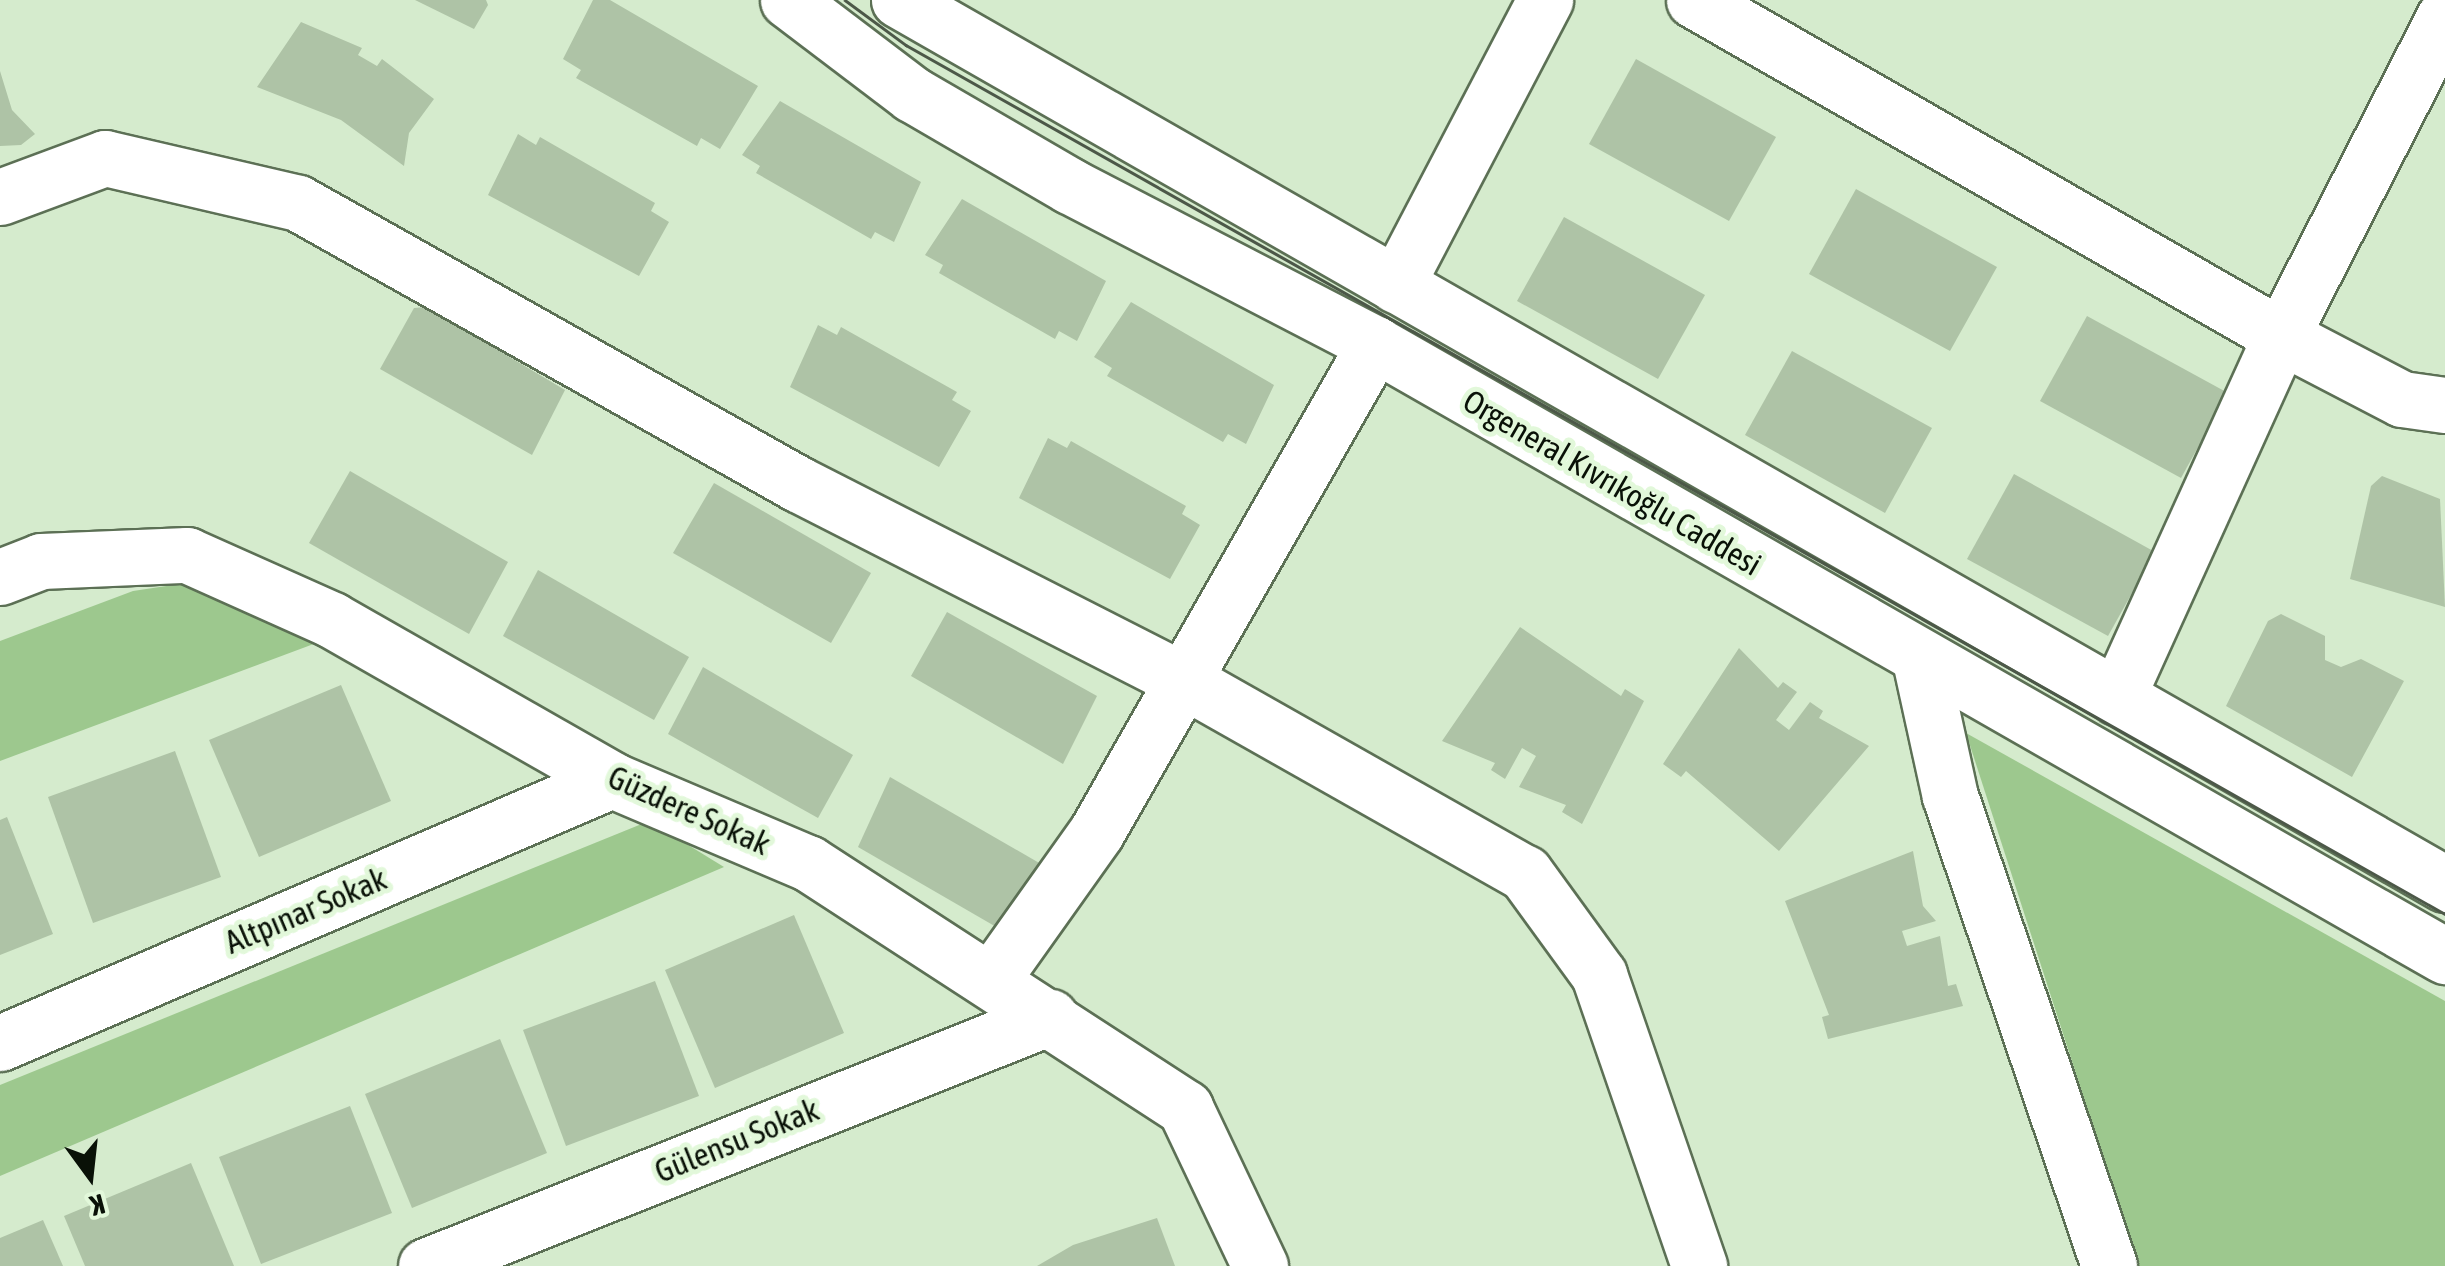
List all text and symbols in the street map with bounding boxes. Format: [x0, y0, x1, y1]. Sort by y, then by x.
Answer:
street label: Orgeneral Kıvrıkoğlu Caddesi [1456, 382, 1768, 584]
street label: Güzdere Sokak [602, 758, 776, 864]
street label: Altpınar Sokak [219, 860, 393, 962]
street label: Gülensu Sokak [649, 1091, 825, 1191]
north arrow [40, 1126, 140, 1226]
text: K [87, 1188, 109, 1222]

